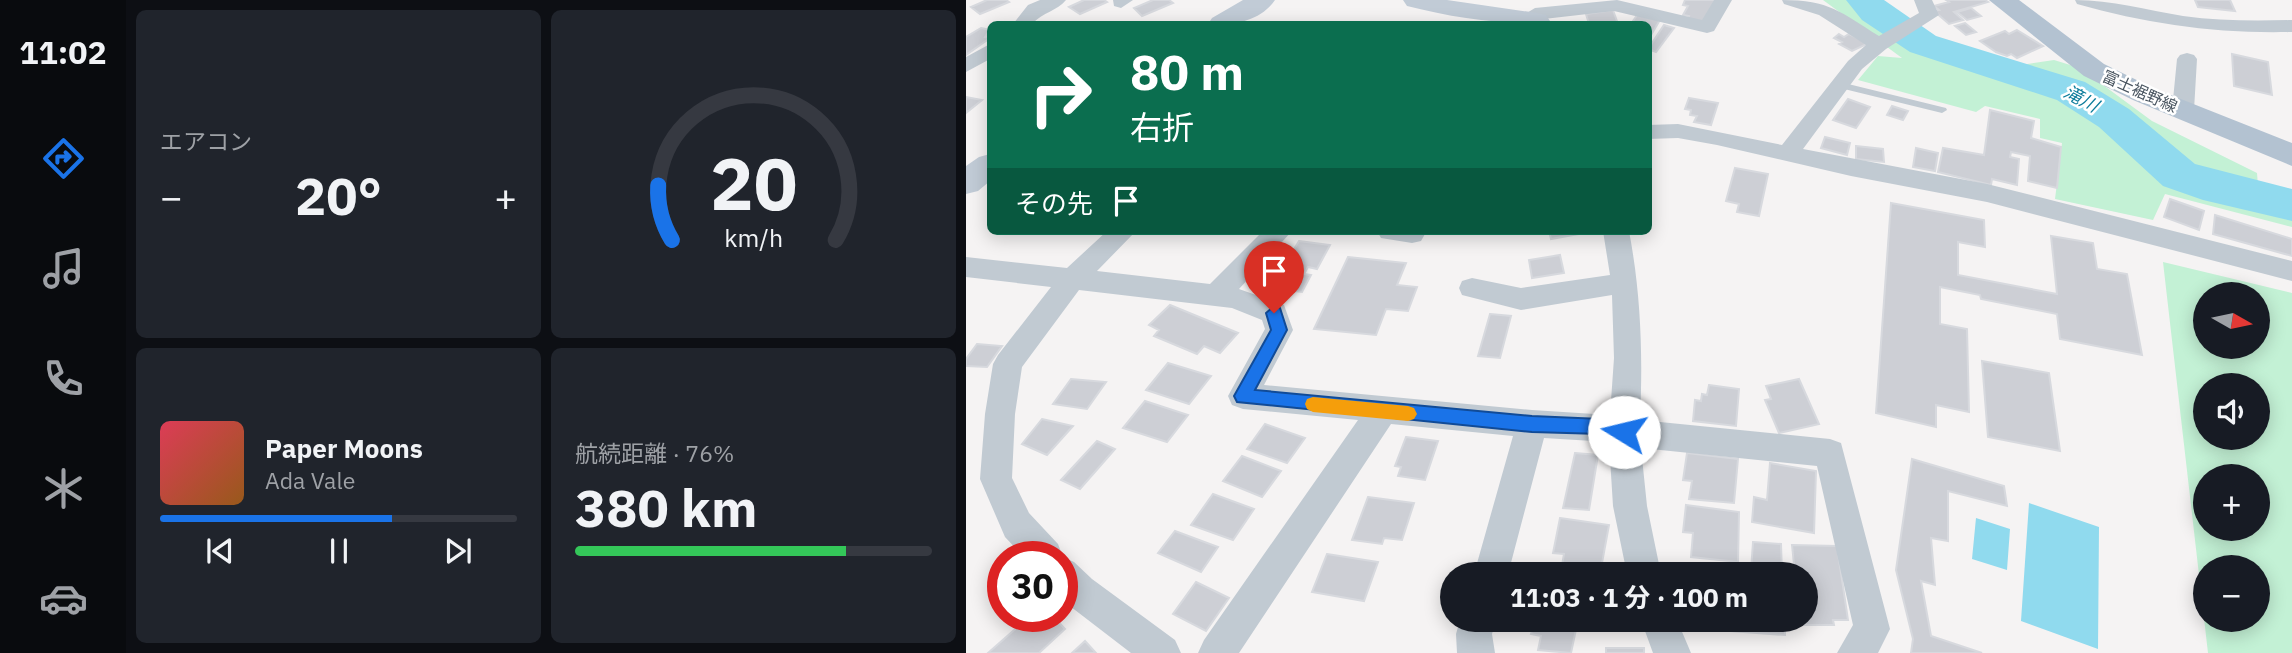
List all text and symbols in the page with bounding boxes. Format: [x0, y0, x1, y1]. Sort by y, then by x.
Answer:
text: 11:02 [19, 31, 107, 73]
text: 80 m [1130, 40, 1244, 103]
icon: right [1015, 49, 1106, 140]
street label: 富士裾野線 [2099, 66, 2181, 116]
water label: 滝川 [2060, 80, 2104, 118]
text: 右折 [1130, 106, 1194, 148]
text: エアコン [160, 126, 252, 156]
icon: directions [39, 134, 88, 183]
text: 20 [710, 135, 797, 230]
text: 20° [295, 162, 382, 229]
text: − [160, 172, 183, 221]
text: + [494, 172, 517, 221]
icon: arrive [1107, 182, 1145, 220]
text: その先 [1015, 186, 1093, 220]
text: km/h [724, 221, 783, 254]
pin [1244, 241, 1304, 313]
icon: music [39, 244, 88, 293]
icon: arrive [1255, 252, 1293, 290]
north arrow [2193, 282, 2270, 359]
map controls [2193, 282, 2270, 632]
icon: phone [39, 354, 88, 403]
button: sound [2193, 373, 2270, 450]
position arrow [1587, 395, 1661, 469]
text: Paper Moons [265, 431, 423, 465]
text: 航続距離 · 76% [575, 438, 734, 468]
icon: climate [39, 464, 88, 513]
button: + [2193, 464, 2270, 541]
text: Ada Vale [265, 465, 355, 495]
text: 380 km [575, 474, 757, 541]
icon: previous [201, 532, 239, 570]
icon: pause [320, 532, 358, 570]
icon: next [439, 532, 477, 570]
speed limit sign: 30 [987, 541, 1078, 632]
button: − [2193, 555, 2270, 632]
icon: car [39, 574, 88, 623]
text: 11:03 · 1 分 · 100 m [1510, 580, 1748, 614]

